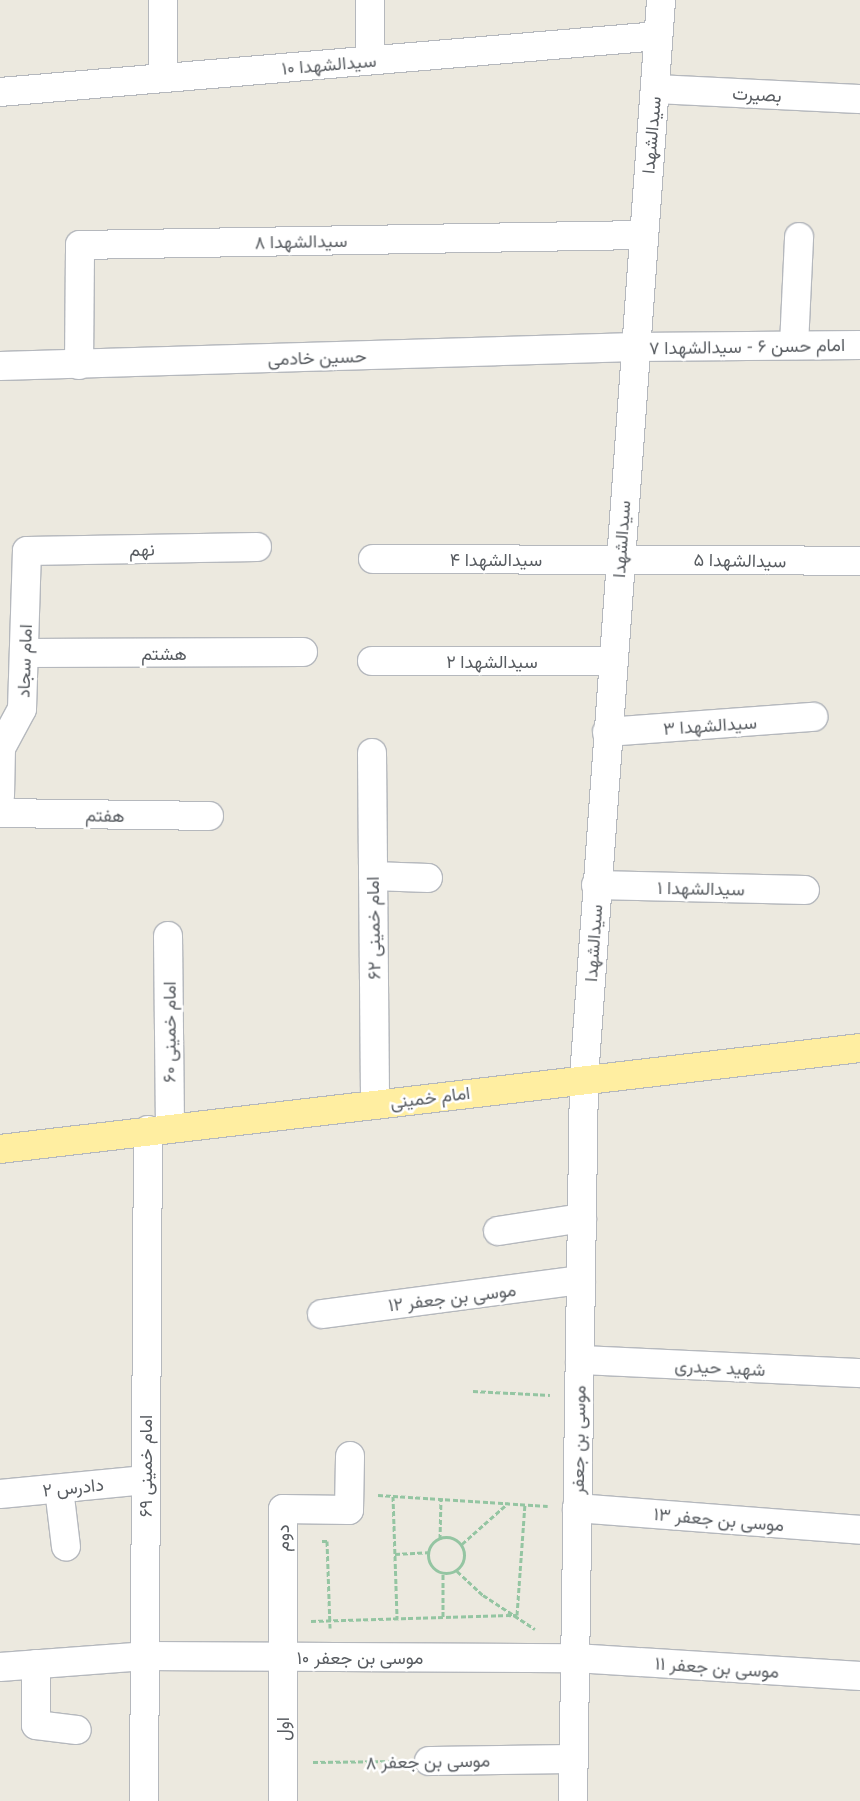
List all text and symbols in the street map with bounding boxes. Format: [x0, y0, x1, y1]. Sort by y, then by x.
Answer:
street label: سیدالشهدا ۱۰ [281, 49, 377, 79]
street label: بصیرت [732, 82, 782, 106]
street label: سیدالشهدا [637, 95, 665, 175]
street label: سیدالشهدا ۸ [254, 229, 348, 253]
street label: امام حسن ۶ - سیدالشهدا ۷ [649, 333, 845, 359]
street label: حسین خادمی [267, 344, 367, 370]
street label: سیدالشهدا [608, 500, 634, 578]
street label: نهم [129, 538, 155, 560]
street label: سیدالشهدا ۴ [450, 548, 542, 570]
street label: سیدالشهدا ۵ [693, 548, 787, 572]
street label: امام سجاد [12, 624, 36, 698]
street label: هشتم [141, 642, 187, 664]
street label: سیدالشهدا ۲ [446, 650, 538, 672]
street label: سیدالشهدا ۳ [662, 711, 758, 739]
street label: هفتم [85, 804, 125, 826]
street label: امام خمینی ۶۲ [361, 876, 385, 980]
street label: سیدالشهدا ۱ [657, 876, 745, 900]
street label: سیدالشهدا [580, 904, 606, 982]
street label: امام خمینی ۶۰ [158, 981, 180, 1083]
street label: امام خمینی [389, 1081, 471, 1113]
street label: موسی بن جعفر ۱۲ [387, 1278, 517, 1316]
street label: شهید حیدری [674, 1354, 766, 1380]
street label: موسی بن جعفر [566, 1385, 590, 1495]
street label: امام خمینی ۶۹ [134, 1415, 156, 1517]
street label: دادرس ۲ [41, 1473, 105, 1501]
street label: موسی بن جعفر ۱۳ [653, 1503, 785, 1535]
street label: دوم [271, 1524, 293, 1552]
street label: موسی بن جعفر ۱۰ [297, 1646, 423, 1668]
street label: موسی بن جعفر ۱۱ [654, 1652, 780, 1682]
street label: اول [271, 1717, 293, 1741]
street label: موسی بن جعفر ۸ [366, 1749, 490, 1773]

